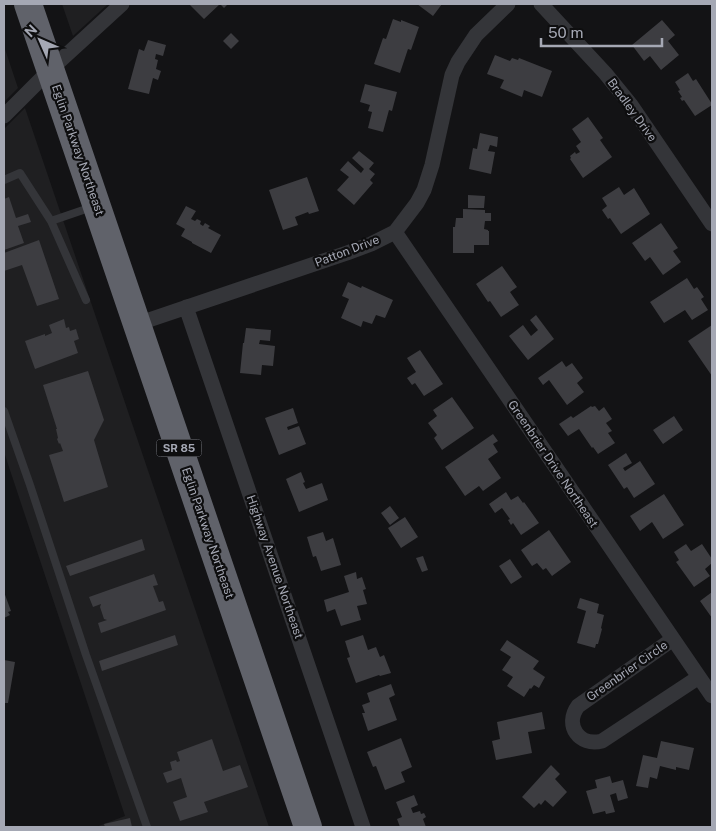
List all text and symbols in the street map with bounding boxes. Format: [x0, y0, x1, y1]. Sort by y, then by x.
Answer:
north arrow [15, 15, 65, 65]
scale bar [541, 15, 662, 47]
text: N [21, 21, 40, 40]
text: 50 m [548, 24, 583, 41]
street label: Bradley Drive [604, 76, 660, 144]
street label: Eglin Parkway Northeast [49, 83, 107, 218]
street label: Patton Drive [313, 232, 381, 270]
street label: Greenbrier Drive Northeast [505, 398, 601, 531]
road number: SR 85 [156, 439, 202, 456]
street label: Eglin Parkway Northeast [179, 466, 237, 601]
street label: Highway Avenue Northeast [244, 493, 306, 641]
street label: Greenbrier Circle [584, 638, 670, 704]

